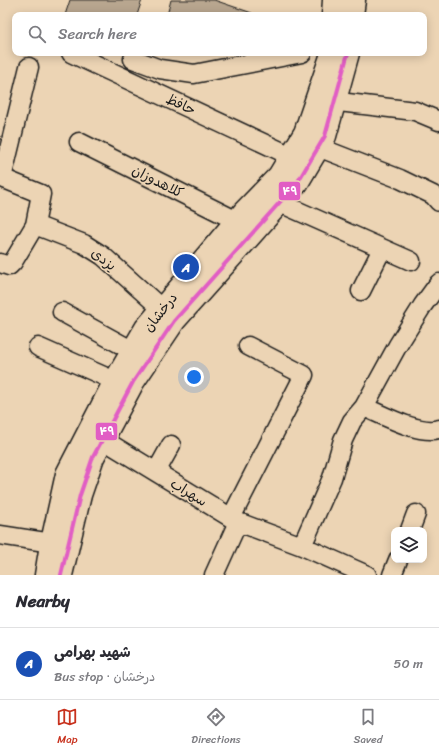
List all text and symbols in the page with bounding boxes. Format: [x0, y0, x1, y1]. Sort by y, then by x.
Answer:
search box [12, 12, 427, 56]
text: Search here [58, 21, 137, 47]
icon: search [26, 23, 48, 45]
street label: حافظ [162, 87, 200, 122]
street label: کلاهدوزان [127, 158, 188, 205]
line badge: ۴۹ [278, 181, 301, 201]
text: ۴۹ [282, 182, 298, 201]
street label: یزدی [85, 241, 122, 278]
pin: A [173, 252, 199, 282]
street label: درخشان [137, 287, 184, 338]
your location [184, 367, 204, 387]
line badge: ۴۹ [95, 422, 118, 441]
text: ۴۹ [99, 422, 115, 441]
street label: سهراب [165, 471, 212, 513]
map controls [391, 527, 427, 563]
button: layers [391, 527, 427, 563]
text: Nearby [16, 586, 70, 616]
text: شهید بهرامی [54, 639, 131, 665]
text: A [25, 652, 33, 675]
text: 50 m [393, 652, 423, 675]
text: Bus stop · درخشان [54, 665, 155, 688]
tab: Map [56, 706, 78, 749]
tab: Directions [191, 706, 241, 749]
tab: Saved [354, 706, 383, 749]

